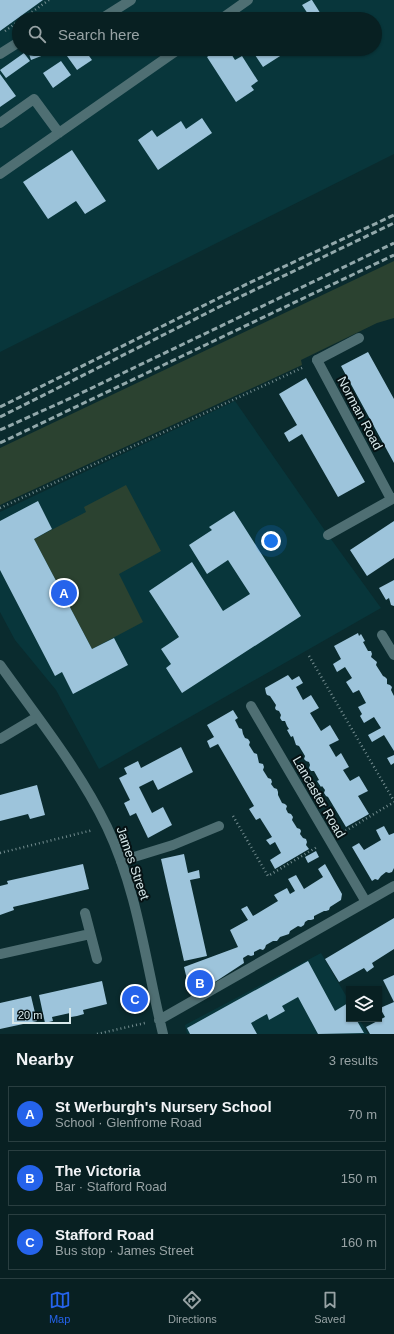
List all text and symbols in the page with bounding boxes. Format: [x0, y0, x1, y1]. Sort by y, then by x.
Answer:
search box [12, 12, 382, 56]
icon: search [26, 23, 48, 45]
text: Search here [58, 26, 140, 43]
street label: Norman Road [334, 374, 386, 452]
your location [261, 531, 281, 551]
pin: A [51, 578, 77, 608]
street label: Lancaster Road [290, 754, 348, 840]
street label: James Street [113, 824, 153, 902]
pin: B [187, 968, 213, 998]
pin: C [122, 984, 148, 1014]
map controls [346, 986, 382, 1022]
button: layers [346, 986, 382, 1022]
scale bar [12, 1006, 71, 1025]
text: 20 m [18, 1009, 42, 1021]
text: Nearby [16, 1050, 74, 1069]
text: 3 results [329, 1053, 378, 1068]
text: St Werburgh's Nursery School [55, 1098, 272, 1115]
text: A [25, 1107, 35, 1122]
text: 70 m [348, 1107, 377, 1122]
text: School · Glenfrome Road [55, 1115, 202, 1130]
text: The Victoria [55, 1162, 141, 1179]
text: B [25, 1171, 35, 1186]
text: 150 m [341, 1171, 377, 1186]
text: Bar · Stafford Road [55, 1179, 167, 1194]
text: Stafford Road [55, 1226, 154, 1243]
text: C [25, 1235, 35, 1250]
text: 160 m [341, 1235, 377, 1250]
text: Bus stop · James Street [55, 1243, 194, 1258]
tab: Map [49, 1289, 71, 1325]
tab: Directions [168, 1289, 217, 1325]
tab: Saved [314, 1289, 345, 1325]

